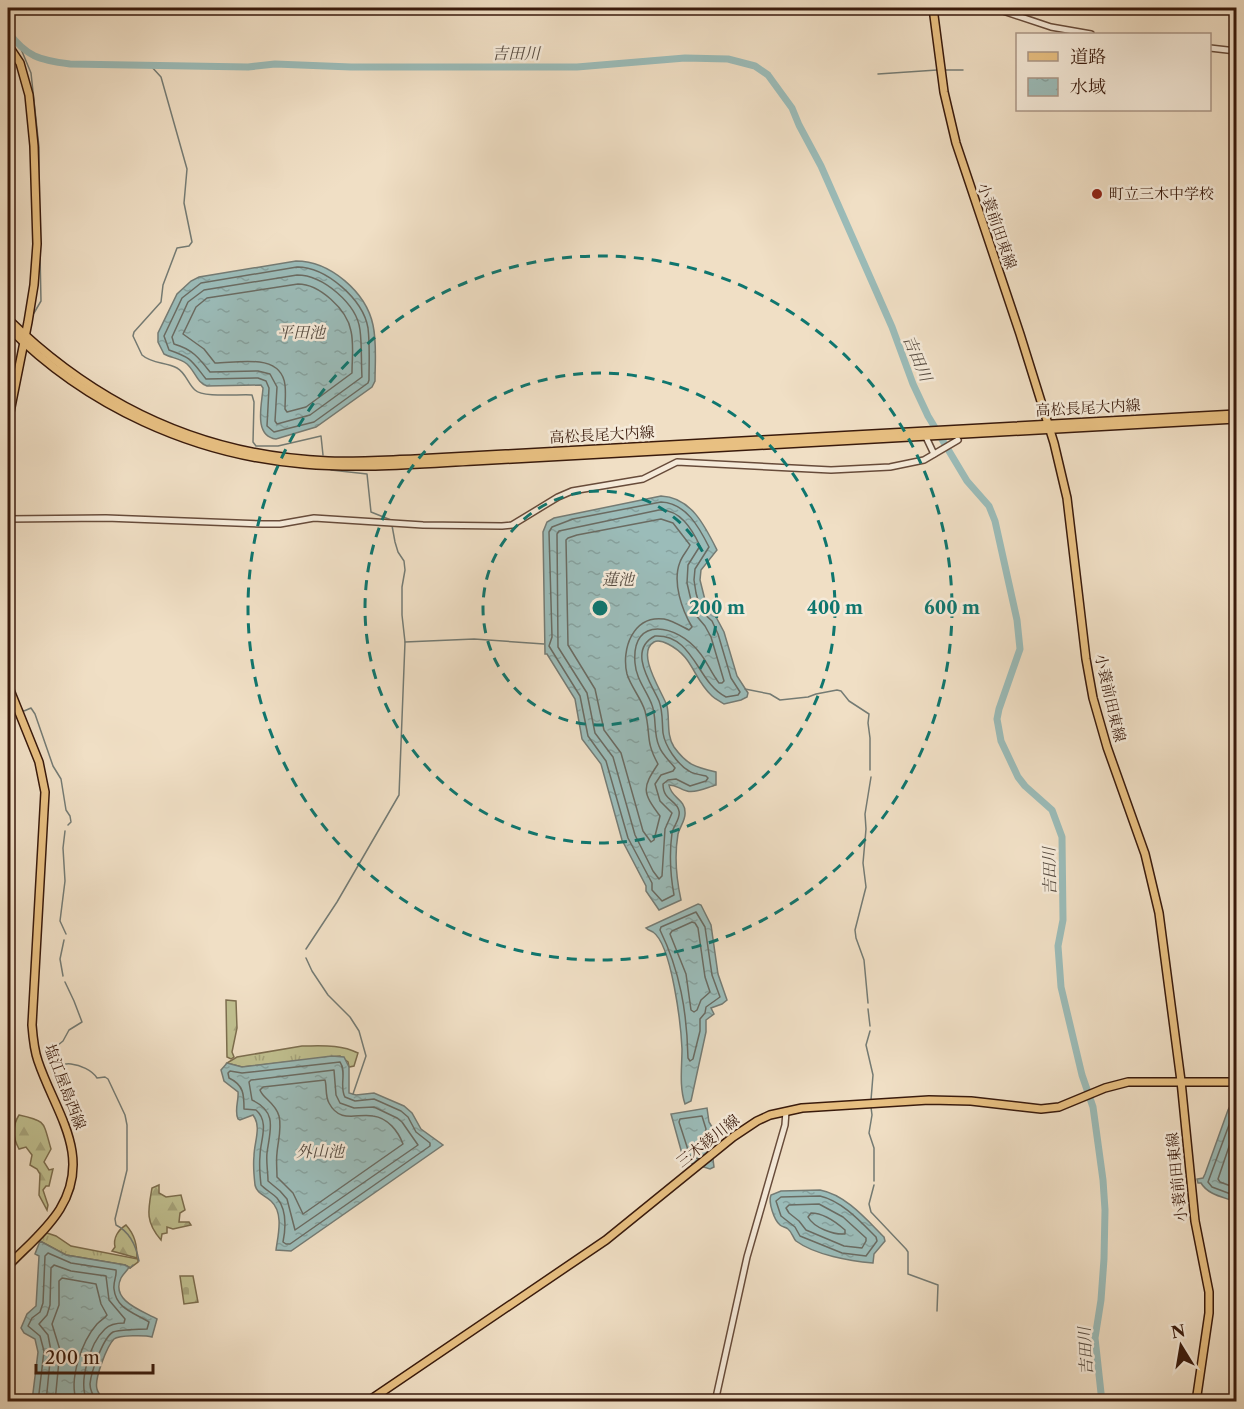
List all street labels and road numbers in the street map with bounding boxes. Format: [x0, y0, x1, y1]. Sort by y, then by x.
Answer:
street label: 小蓑前田東線 [974, 180, 1021, 271]
street label: 高松長尾大内線 [1035, 395, 1141, 420]
street label: 高松長尾大内線 [549, 422, 655, 447]
street label: 小蓑前田東線 [1091, 652, 1130, 744]
street label: 塩江屋島西線 [40, 1041, 90, 1132]
street label: 三木綾川線 [672, 1110, 743, 1171]
street label: 小蓑前田東線 [1162, 1131, 1191, 1223]

